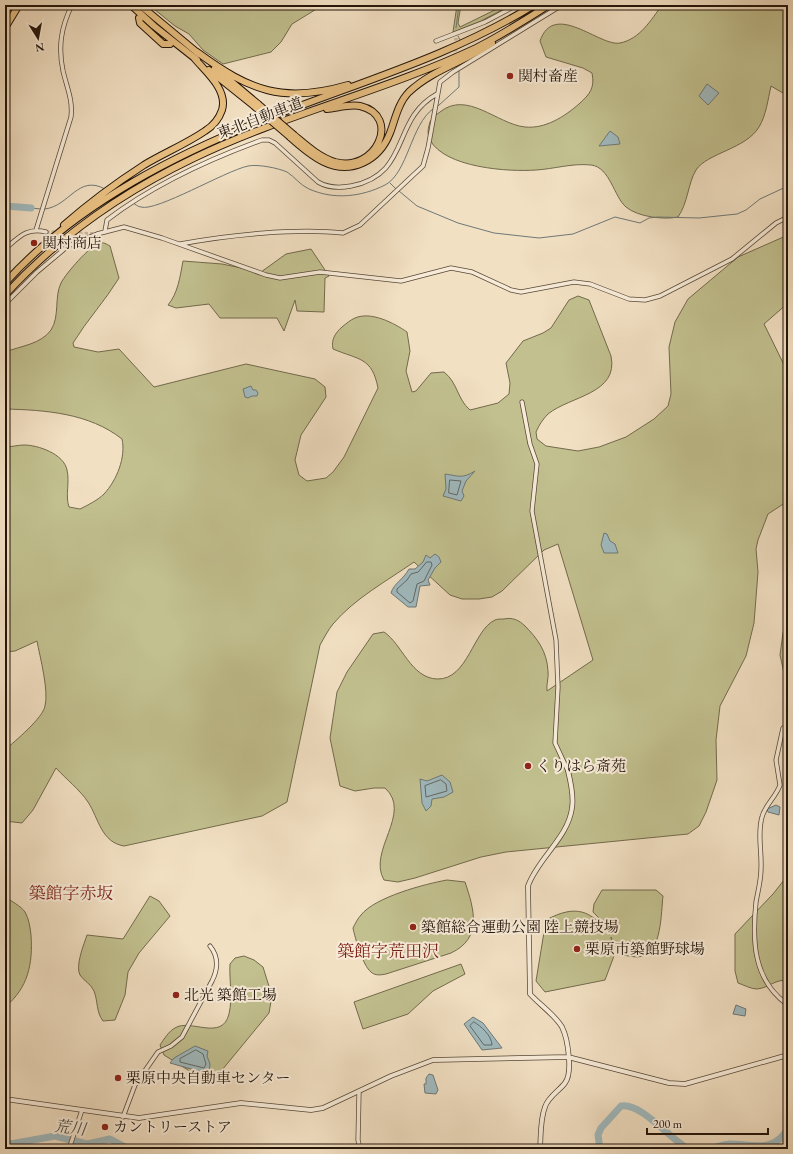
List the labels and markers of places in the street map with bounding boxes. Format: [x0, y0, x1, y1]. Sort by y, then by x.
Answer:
place label: 関村畜産 [518, 66, 578, 85]
marker: 関村畜産 [505, 71, 515, 81]
place label: 関村商店 [42, 233, 102, 252]
marker: 関村商店 [29, 238, 39, 248]
place label: くりはら斎苑 [536, 756, 626, 775]
marker: くりはら斎苑 [523, 761, 533, 771]
place label: 築館総合運動公園 陸上競技場 [421, 917, 619, 936]
marker: 築館総合運動公園 陸上競技場 [408, 922, 418, 932]
place label: 栗原市築館野球場 [585, 939, 705, 958]
marker: 栗原市築館野球場 [572, 944, 582, 954]
place label: 北光 築館工場 [184, 985, 277, 1004]
marker: 北光 築館工場 [171, 990, 181, 1000]
place label: 栗原中央自動車センター [126, 1068, 290, 1087]
marker: 栗原中央自動車センター [113, 1073, 123, 1083]
place label: カントリーストア [113, 1117, 232, 1136]
marker: カントリーストア [100, 1122, 110, 1132]

